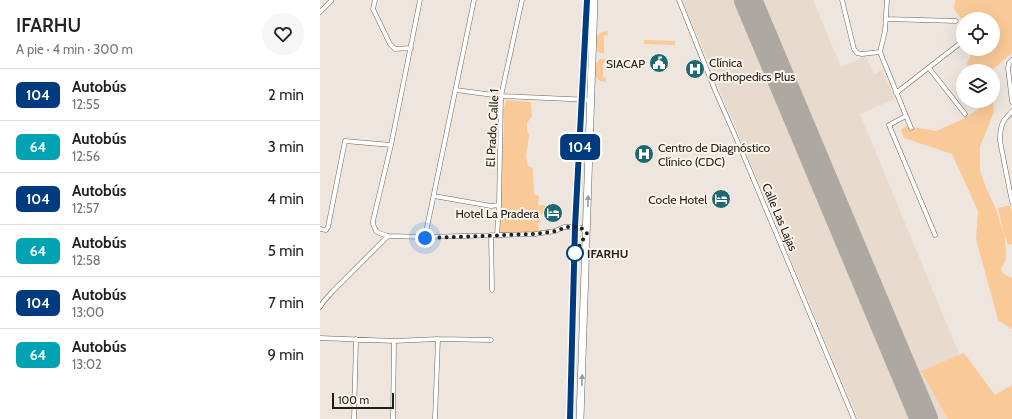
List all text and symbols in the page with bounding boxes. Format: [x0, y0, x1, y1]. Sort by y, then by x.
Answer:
map controls [956, 12, 1000, 108]
button: locate [956, 12, 1000, 56]
button: heart [262, 13, 304, 55]
text: IFARHU [16, 14, 81, 37]
text: A pie · 4 min · 300 m [16, 41, 133, 57]
public building icon: SIACAP [648, 52, 670, 74]
place label: Clínica Orthopedics Plus [709, 55, 795, 84]
place label: SIACAP [606, 56, 645, 71]
hospital icon: Clínica Orthopedics Plus [684, 58, 706, 80]
button: layers [956, 64, 1000, 108]
text: Autobús [72, 78, 126, 96]
text: 104 [26, 86, 50, 104]
text: 2 min [268, 86, 304, 104]
street label: El Prado, Calle 1 [482, 88, 502, 168]
text: 12:55 [72, 96, 100, 112]
text: Autobús [72, 130, 126, 148]
line badge: 104 [557, 134, 603, 160]
text: 64 [30, 138, 46, 156]
text: 3 min [268, 138, 304, 156]
text: 104 [568, 138, 592, 156]
place label: Centro de Diagnóstico Clínico (CDC) [658, 140, 771, 169]
hospital icon: Centro de Diagnóstico Clínico (CDC) [633, 143, 655, 165]
text: 12:56 [72, 148, 100, 164]
street label: Calle Las Lajas [759, 181, 801, 253]
text: Autobús [72, 182, 126, 200]
hotel icon: Cocle Hotel [710, 188, 732, 210]
text: 104 [26, 190, 50, 208]
text: 4 min [267, 190, 304, 208]
place label: Cocle Hotel [648, 192, 707, 207]
one-way arrow [585, 194, 591, 207]
text: 12:57 [72, 200, 99, 216]
hotel icon: Hotel La Pradera [542, 202, 564, 224]
place label: Hotel La Pradera [456, 206, 539, 221]
your location [415, 228, 435, 248]
text: Autobús [72, 234, 126, 252]
text: 64 [30, 242, 46, 260]
text: 5 min [268, 242, 304, 260]
marker: IFARHU [566, 244, 584, 262]
place label: IFARHU [587, 246, 628, 261]
text: 12:58 [72, 252, 101, 268]
text: Autobús [72, 286, 126, 304]
text: 104 [26, 294, 50, 312]
text: 7 min [268, 294, 304, 312]
text: 13:00 [72, 304, 104, 320]
text: Autobús [72, 338, 126, 356]
text: 64 [30, 346, 46, 364]
text: 9 min [267, 346, 304, 364]
text: 13:02 [72, 356, 102, 372]
one-way arrow [579, 373, 585, 386]
scale bar [332, 391, 394, 410]
text: 100 m [338, 393, 369, 407]

